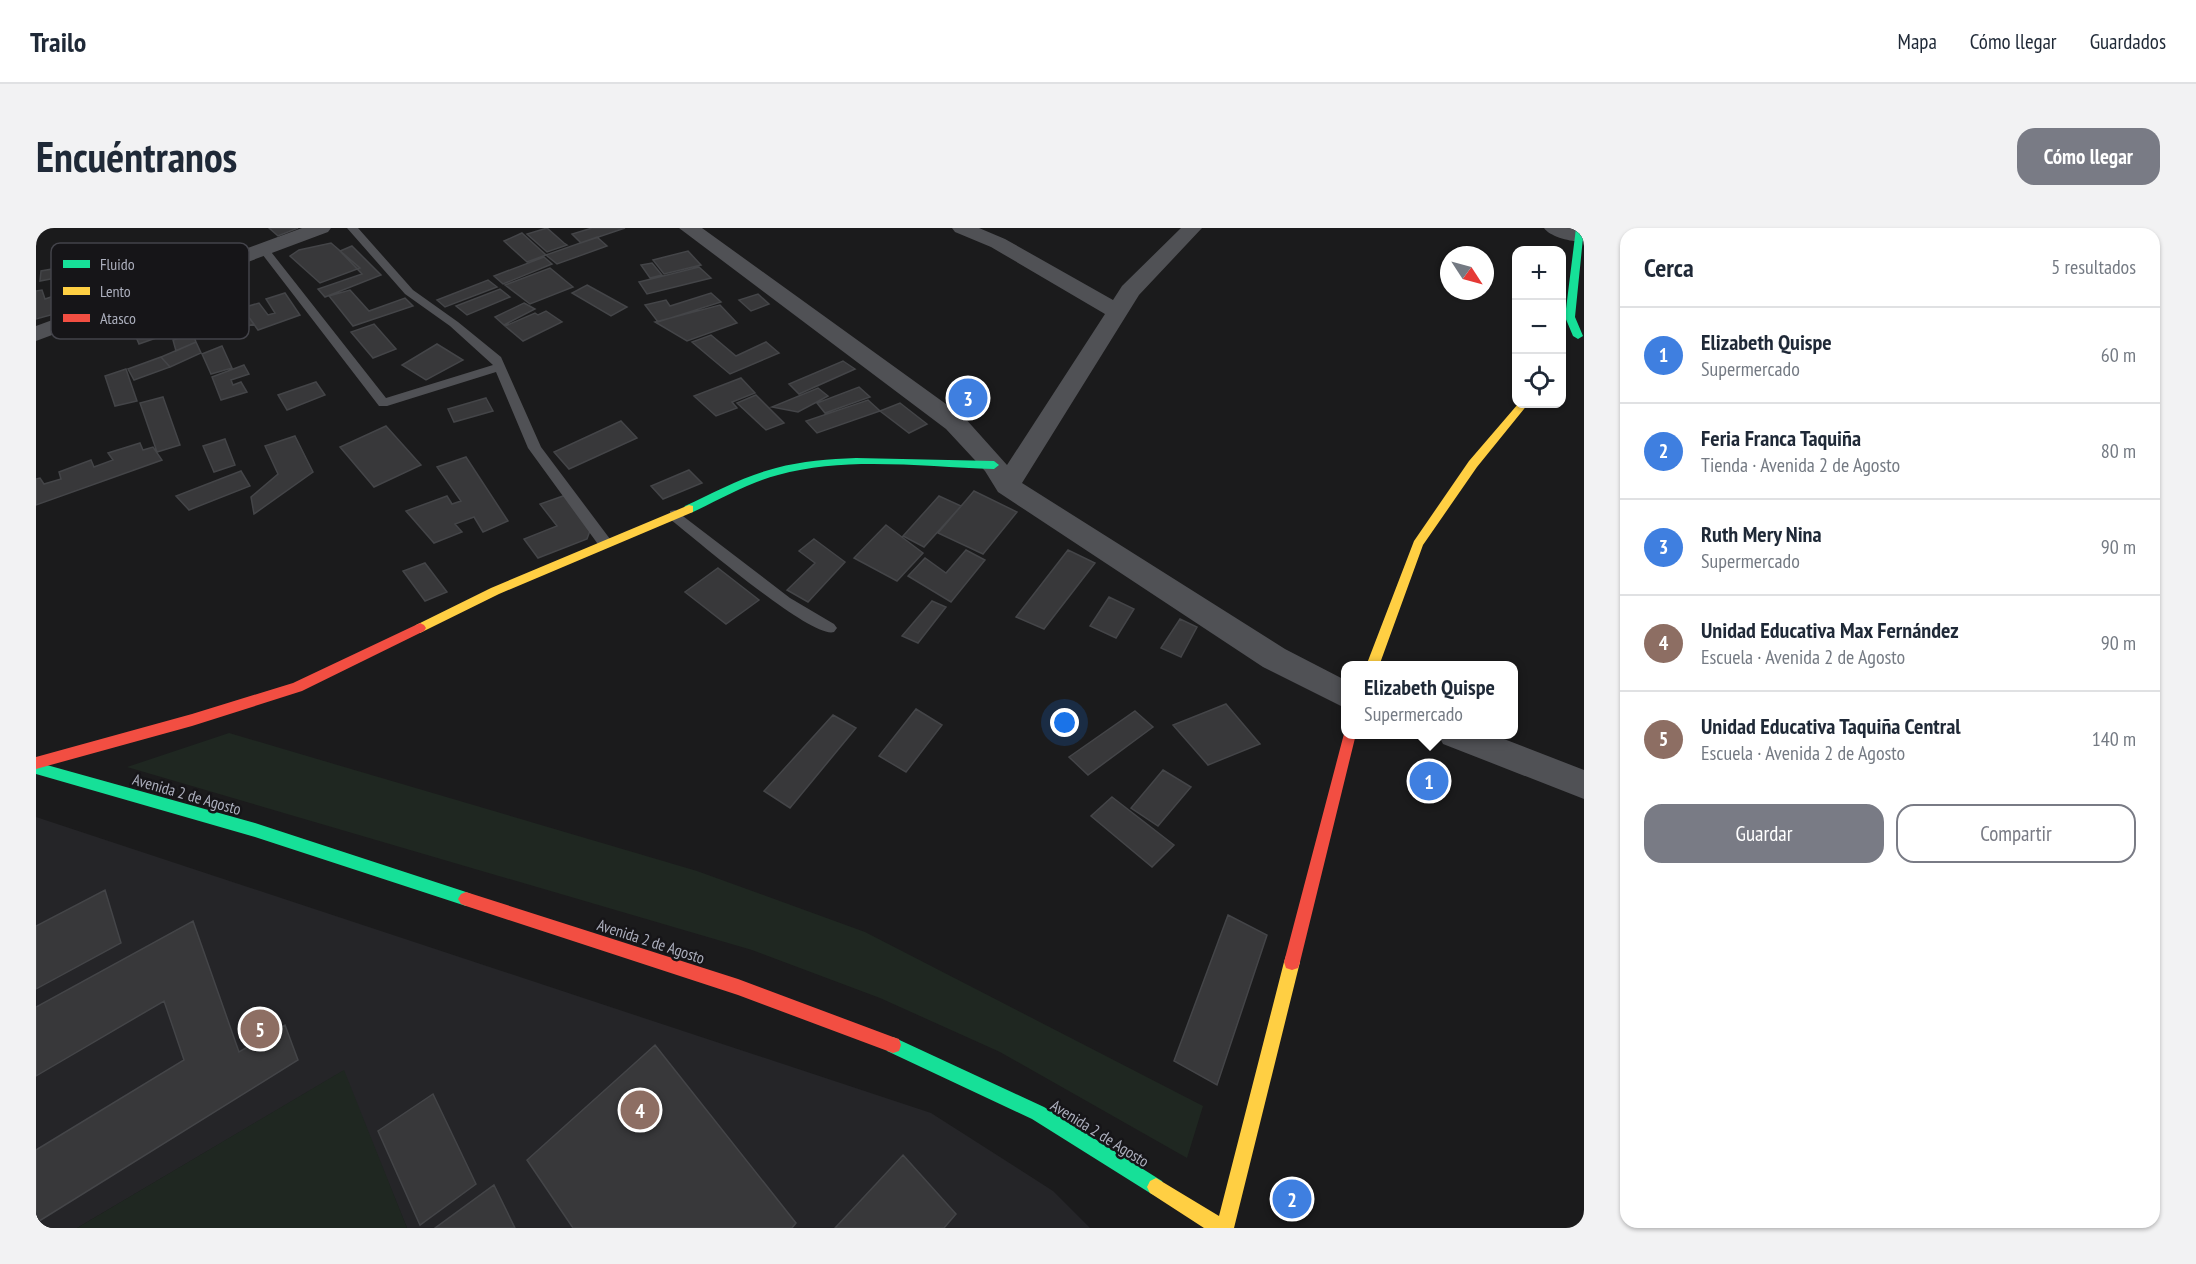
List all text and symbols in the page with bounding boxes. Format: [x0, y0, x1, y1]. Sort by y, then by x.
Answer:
text: Trailo [30, 23, 86, 60]
text: Mapa [1898, 28, 1937, 55]
text: Cómo llegar [1970, 28, 2057, 55]
text: Guardados [2090, 28, 2166, 55]
button: Cómo llegar [2017, 128, 2160, 185]
text: Encuéntranos [36, 129, 237, 184]
legend [51, 243, 249, 339]
north arrow [1440, 246, 1494, 300]
map controls [1512, 246, 1566, 408]
button: + [1512, 246, 1566, 300]
text: Cerca [1644, 251, 1694, 284]
text: Fluido [100, 254, 135, 274]
text: 5 resultados [2051, 254, 2136, 280]
text: Lento [100, 281, 131, 301]
button: − [1512, 300, 1566, 354]
text: Atasco [100, 308, 136, 328]
text: Elizabeth Quispe [1701, 328, 1832, 356]
text: 1 [1659, 342, 1668, 368]
text: 60 m [2101, 342, 2136, 368]
button: locate [1512, 354, 1566, 408]
text: Supermercado [1701, 356, 1800, 382]
pin: 3 [948, 376, 988, 420]
text: Feria Franca Taquiña [1701, 424, 1861, 452]
text: 2 [1659, 438, 1668, 464]
text: 80 m [2101, 438, 2136, 464]
text: Tienda · Avenida 2 de Agosto [1701, 452, 1900, 478]
text: Ruth Mery Nina [1701, 520, 1822, 548]
text: 3 [1659, 534, 1668, 560]
text: 90 m [2101, 534, 2136, 560]
text: Supermercado [1701, 548, 1800, 574]
text: Unidad Educativa Max Fernández [1701, 616, 1959, 644]
text: 4 [1659, 630, 1668, 656]
text: 90 m [2101, 630, 2136, 656]
text: Escuela · Avenida 2 de Agosto [1701, 644, 1905, 670]
popup [1341, 661, 1518, 739]
text: Elizabeth Quispe [1364, 673, 1495, 701]
text: Supermercado [1364, 701, 1463, 727]
your location [1050, 708, 1079, 737]
text: Unidad Educativa Taquiña Central [1701, 712, 1961, 740]
text: 5 [1659, 726, 1668, 752]
text: 140 m [2092, 726, 2136, 752]
text: Escuela · Avenida 2 de Agosto [1701, 740, 1905, 766]
pin: 1 [1410, 758, 1448, 804]
street label: Avenida 2 de Agosto [130, 769, 244, 819]
button: Guardar [1644, 804, 1884, 863]
button: Compartir [1896, 804, 2136, 863]
street label: Avenida 2 de Agosto [595, 914, 707, 968]
pin: 5 [240, 1006, 280, 1052]
pin: 4 [620, 1088, 660, 1132]
street label: Avenida 2 de Agosto [1047, 1095, 1153, 1171]
pin: 2 [1272, 1176, 1312, 1222]

